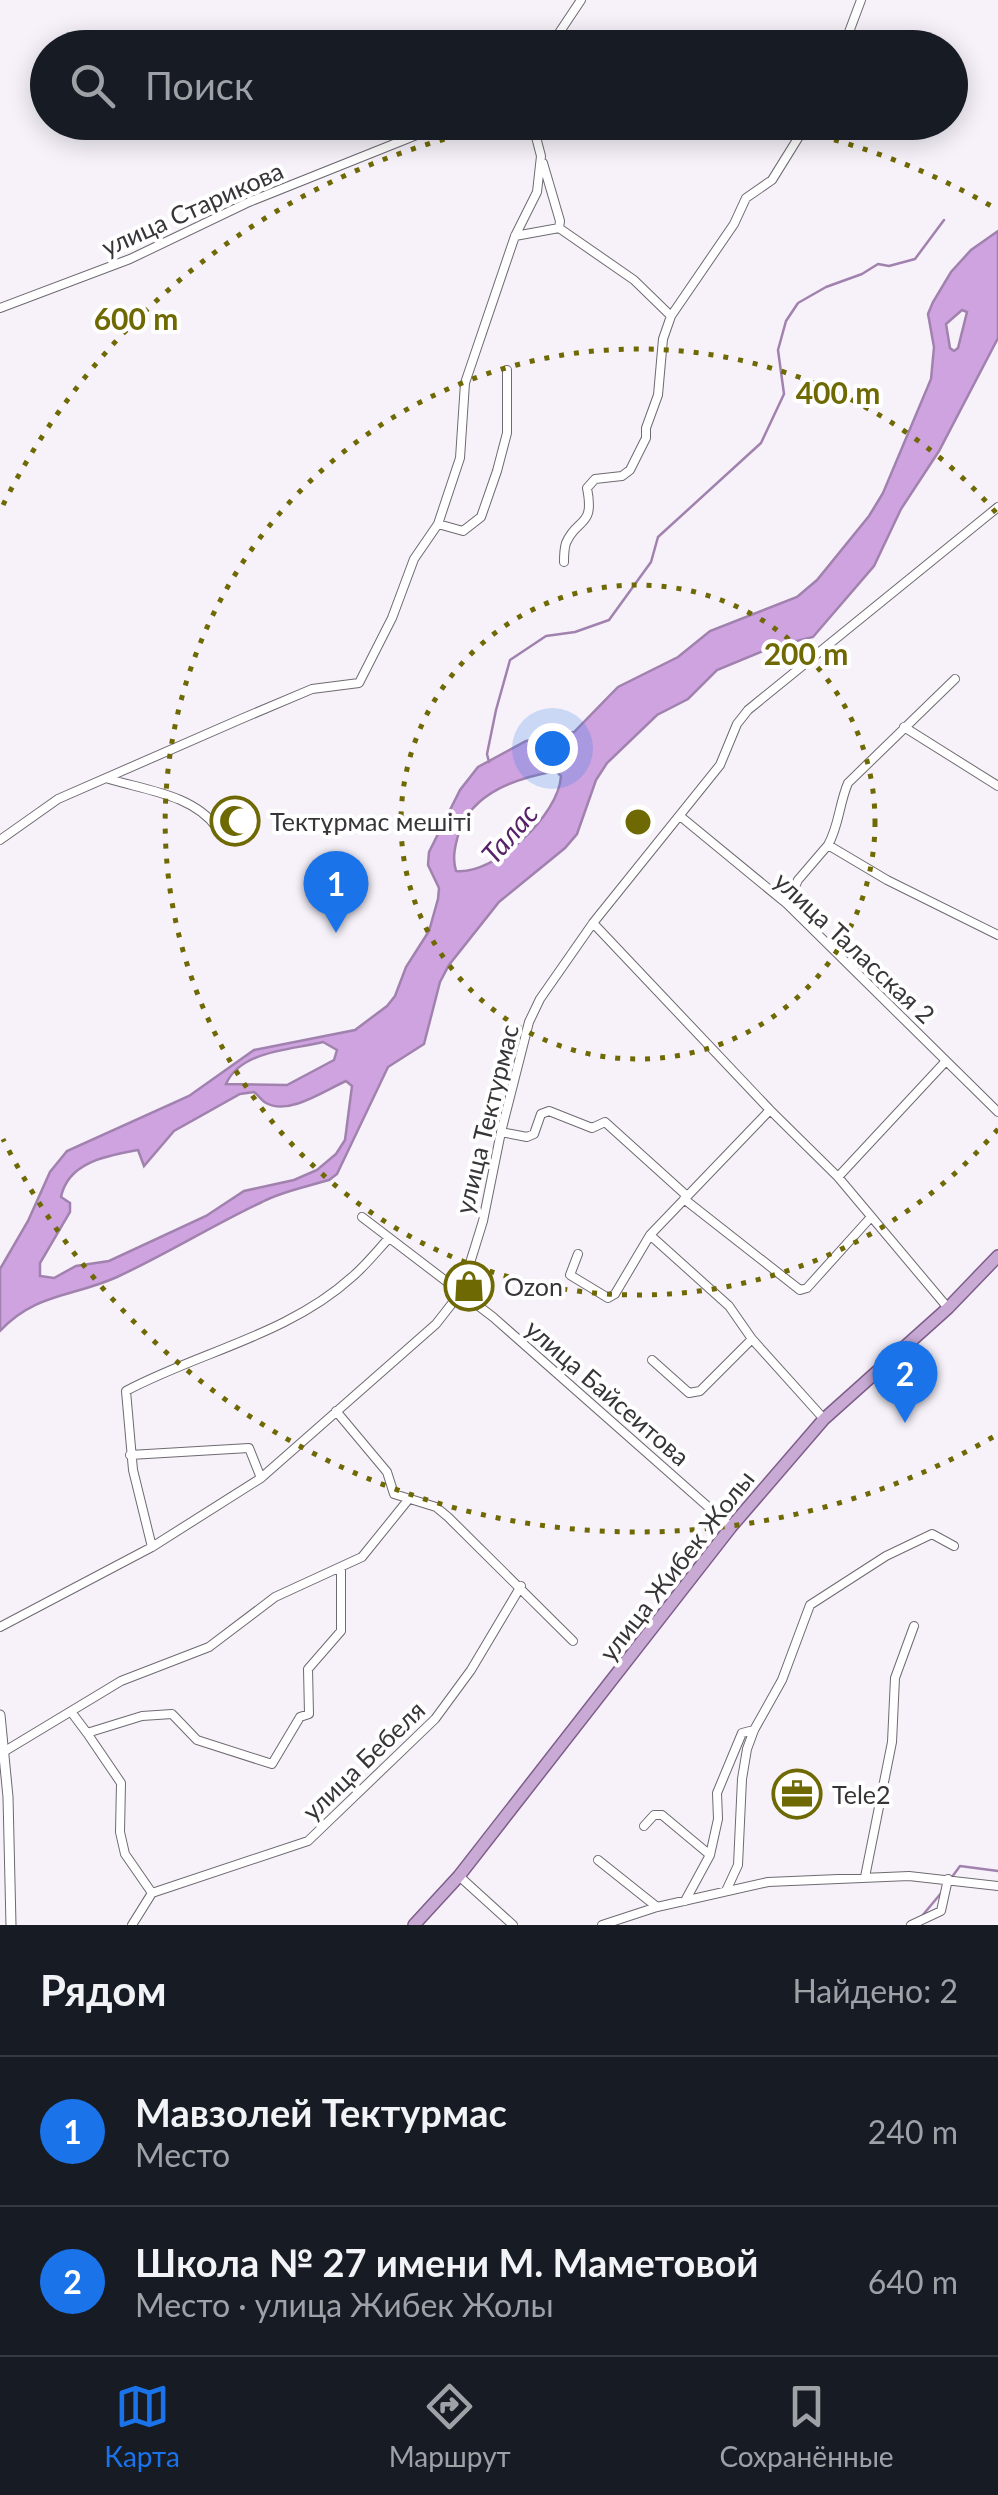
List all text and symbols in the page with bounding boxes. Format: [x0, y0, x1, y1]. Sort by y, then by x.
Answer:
search box [30, 30, 968, 140]
icon: search [65, 58, 120, 113]
text: Поиск [145, 62, 254, 108]
street label: улица Старикова [97, 155, 287, 261]
text: 600 m [94, 300, 178, 336]
text: 400 m [796, 374, 880, 410]
text: 200 m [764, 635, 848, 671]
your location [527, 723, 578, 774]
mosque icon: Тектұрмас мешіті [209, 795, 261, 847]
water label: Талас [474, 796, 545, 870]
centre of rings [620, 804, 656, 840]
place label: Тектұрмас мешіті [270, 806, 472, 836]
pin: 1 [304, 850, 368, 933]
street label: улица Таласская 2 [769, 865, 941, 1029]
street label: улица Тектурмас [448, 1021, 524, 1217]
shop icon: Ozon [443, 1260, 495, 1312]
place label: Ozon [504, 1271, 563, 1301]
street label: улица Байсеитова [520, 1313, 696, 1471]
pin: 2 [872, 1340, 938, 1423]
street label: улица Жибек Жолы [592, 1464, 760, 1666]
street label: улица Бебеля [296, 1694, 430, 1826]
office icon: Tele2 [771, 1768, 823, 1820]
place label: Tele2 [832, 1779, 891, 1809]
text: Рядом [40, 1965, 167, 2015]
text: Найдено: 2 [792, 1971, 958, 2010]
text: Мавзолей Тектурмас [135, 2089, 507, 2135]
text: 1 [63, 2112, 82, 2151]
text: 240 m [868, 2112, 958, 2151]
text: Место [135, 2135, 230, 2174]
text: Школа № 27 имени М. Маметовой [135, 2239, 759, 2285]
text: 2 [63, 2262, 82, 2301]
text: 640 m [868, 2262, 958, 2301]
text: Место · улица Жибек Жолы [135, 2285, 554, 2324]
tab: Карта [104, 2379, 180, 2473]
tab: Маршрут [389, 2379, 511, 2473]
tab: Сохранённые [719, 2379, 894, 2473]

